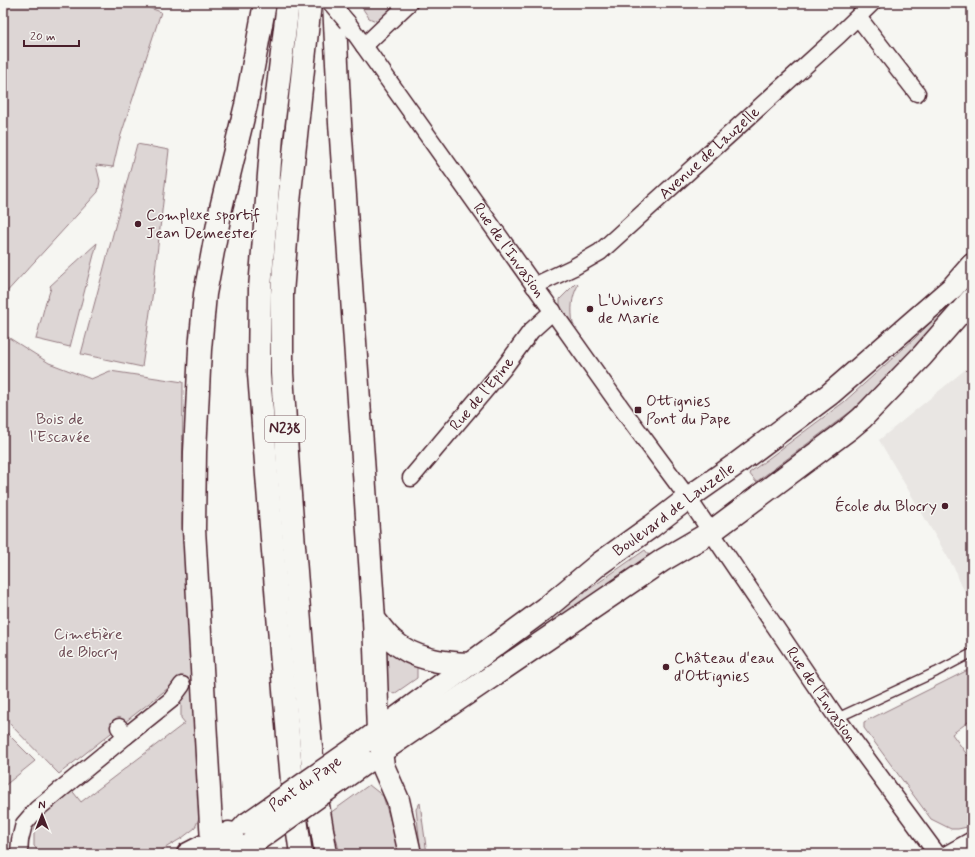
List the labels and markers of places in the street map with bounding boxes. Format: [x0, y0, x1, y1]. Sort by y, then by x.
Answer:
place label: Complexe sportif Jean Demeester [146, 205, 260, 244]
marker: Complexe sportif Jean Demeester [133, 219, 143, 229]
place label: L'Univers de Marie [598, 290, 663, 329]
marker: L'Univers de Marie [585, 304, 595, 314]
place label: Ottignies Pont du Pape [646, 391, 731, 430]
marker: Ottignies Pont du Pape [633, 405, 643, 415]
place label: École du Blocry [835, 496, 937, 517]
marker: École du Blocry [940, 501, 950, 511]
place label: Château d'eau d'Ottignies [674, 648, 775, 687]
marker: Château d'eau d'Ottignies [661, 662, 671, 672]

